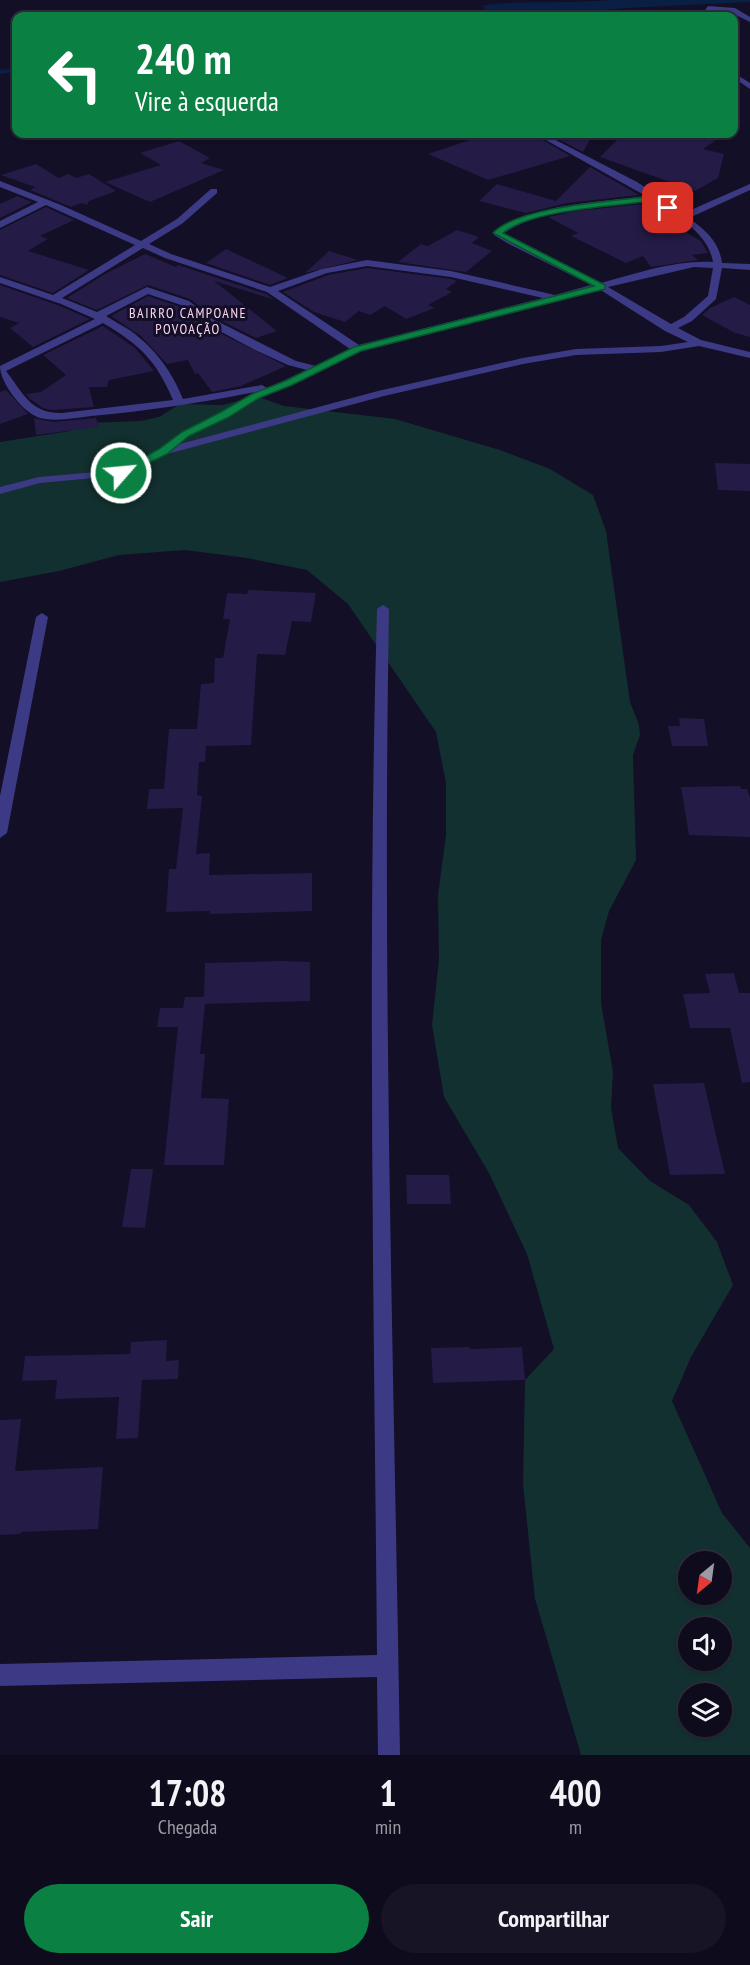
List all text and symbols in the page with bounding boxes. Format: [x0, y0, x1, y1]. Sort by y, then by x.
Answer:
text: 240 m [135, 31, 232, 86]
icon: left [36, 36, 114, 114]
text: Vire à esquerda [135, 84, 279, 118]
pin [642, 182, 693, 233]
icon: arrive [651, 191, 684, 224]
district label: BAIRRO CAMPOANE POVOAÇÃO [129, 304, 247, 338]
position arrow [89, 441, 153, 505]
north arrow [678, 1551, 732, 1605]
map controls [678, 1551, 732, 1737]
button: sound [678, 1617, 732, 1671]
button: layers [678, 1683, 732, 1737]
text: 17:08 [149, 1769, 226, 1816]
text: 1 [379, 1769, 397, 1816]
text: 400 [550, 1769, 601, 1816]
text: Chegada [158, 1814, 217, 1840]
text: min [375, 1814, 401, 1840]
text: m [569, 1814, 582, 1840]
button: Sair [24, 1884, 369, 1953]
button: Compartilhar [381, 1884, 726, 1953]

